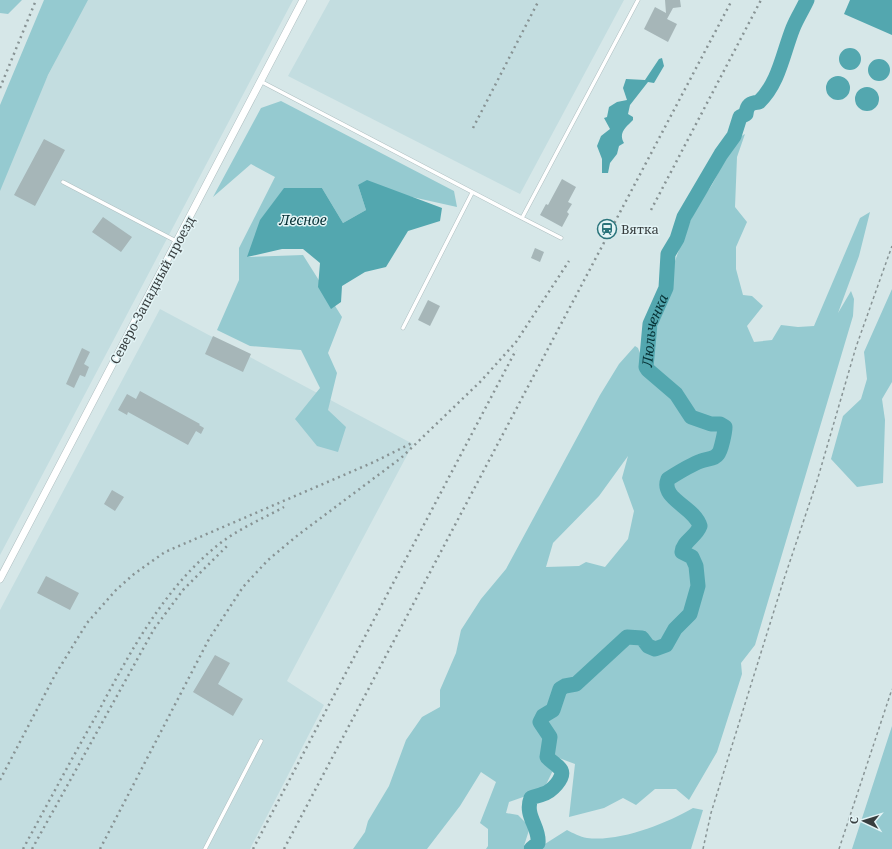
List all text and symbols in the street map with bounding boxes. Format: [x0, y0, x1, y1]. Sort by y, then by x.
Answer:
water label: Лесное [278, 210, 327, 229]
street label: Северо-Западный проезд [105, 213, 199, 367]
station icon: Вятка [596, 218, 618, 240]
place label: Вятка [621, 220, 659, 238]
water label: Люльченка [636, 291, 672, 369]
north arrow [844, 801, 884, 841]
text: С [846, 816, 861, 824]

